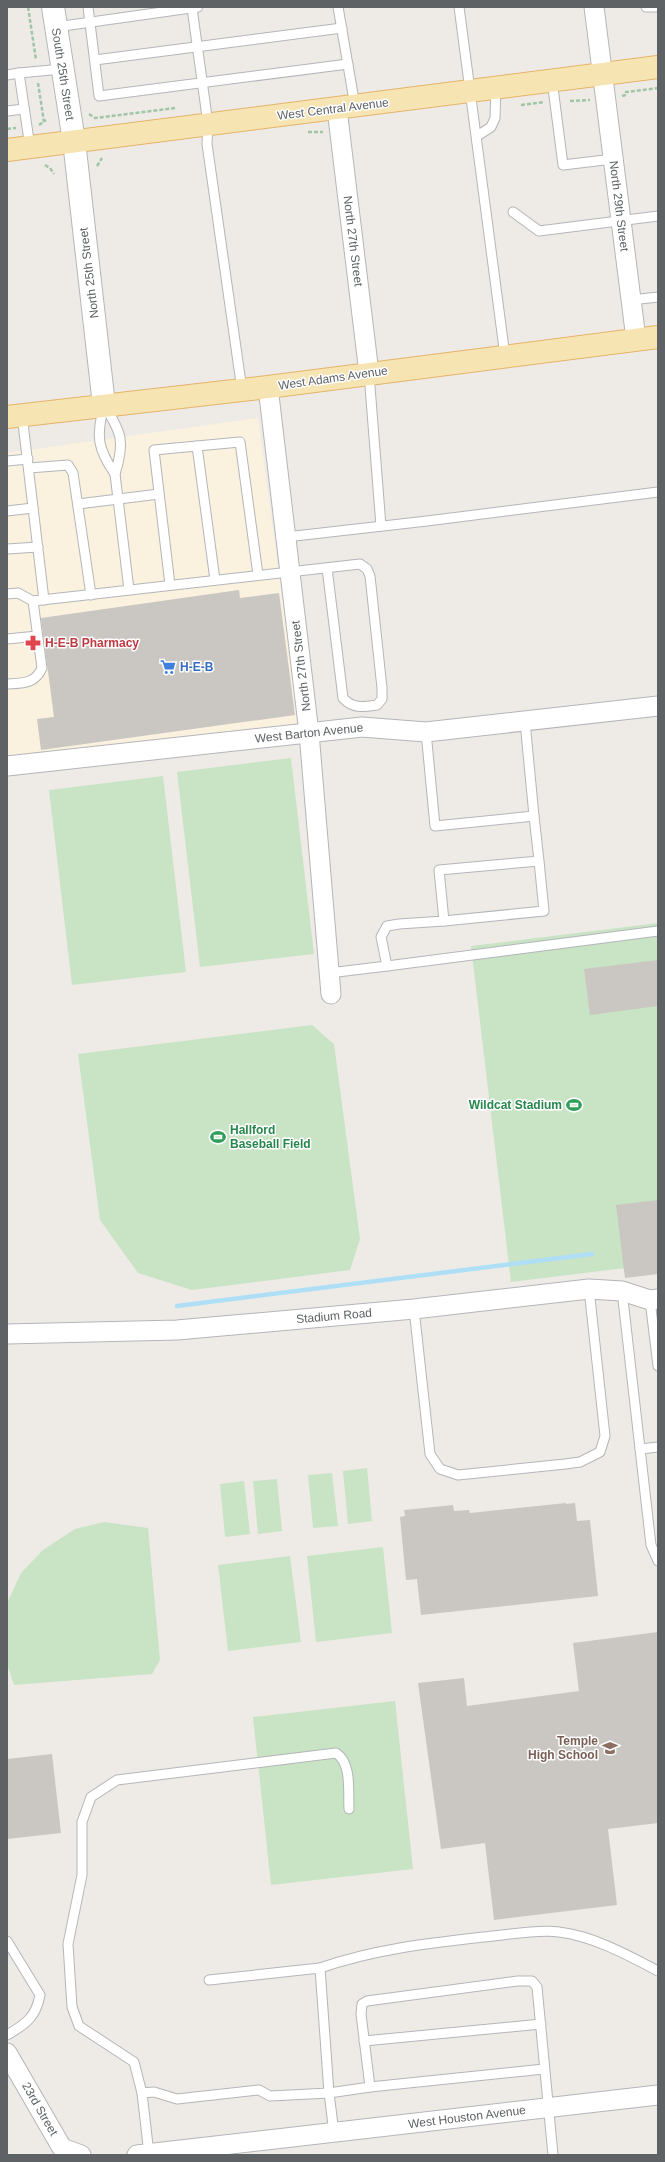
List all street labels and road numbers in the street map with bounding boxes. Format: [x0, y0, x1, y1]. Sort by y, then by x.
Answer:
street label: South 25th Street [49, 27, 77, 122]
street label: West Central Avenue [276, 95, 390, 123]
street label: North 29th Street [606, 160, 632, 253]
street label: North 27th Street [340, 195, 366, 288]
street label: North 25th Street [76, 226, 102, 319]
street label: West Adams Avenue [277, 363, 389, 393]
street label: North 27th Street [288, 619, 314, 712]
street label: West Barton Avenue [254, 720, 364, 746]
street label: Stadium Road [296, 1306, 372, 1326]
street label: 23rd Street [19, 2080, 61, 2139]
street label: West Houston Avenue [407, 2103, 527, 2131]

